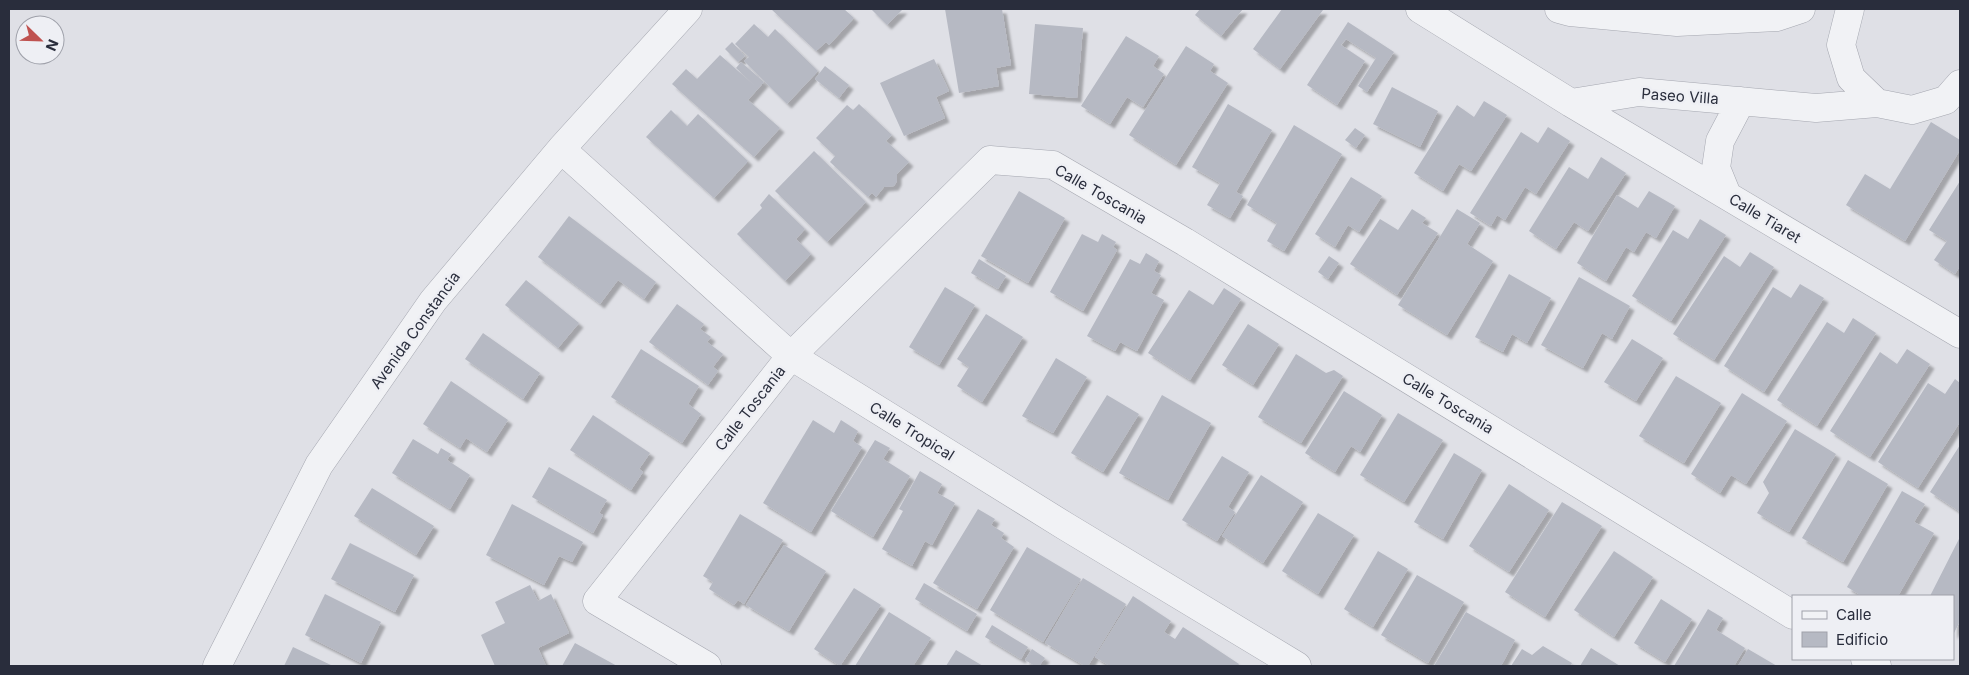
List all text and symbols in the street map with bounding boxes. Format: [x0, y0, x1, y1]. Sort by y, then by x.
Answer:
north arrow [15, 15, 65, 65]
text: N [43, 37, 62, 54]
street label: Paseo Villa [1641, 84, 1719, 108]
street label: Calle Toscania [1052, 160, 1150, 228]
street label: Calle Tiaret [1726, 189, 1804, 247]
street label: Avenida Constancia [366, 268, 464, 392]
street label: Calle Toscania [711, 362, 789, 454]
street label: Calle Toscania [1399, 368, 1497, 438]
street label: Calle Tropical [866, 397, 958, 465]
legend [1792, 595, 1954, 660]
text: Calle [1836, 605, 1871, 624]
text: Edificio [1836, 630, 1888, 649]

